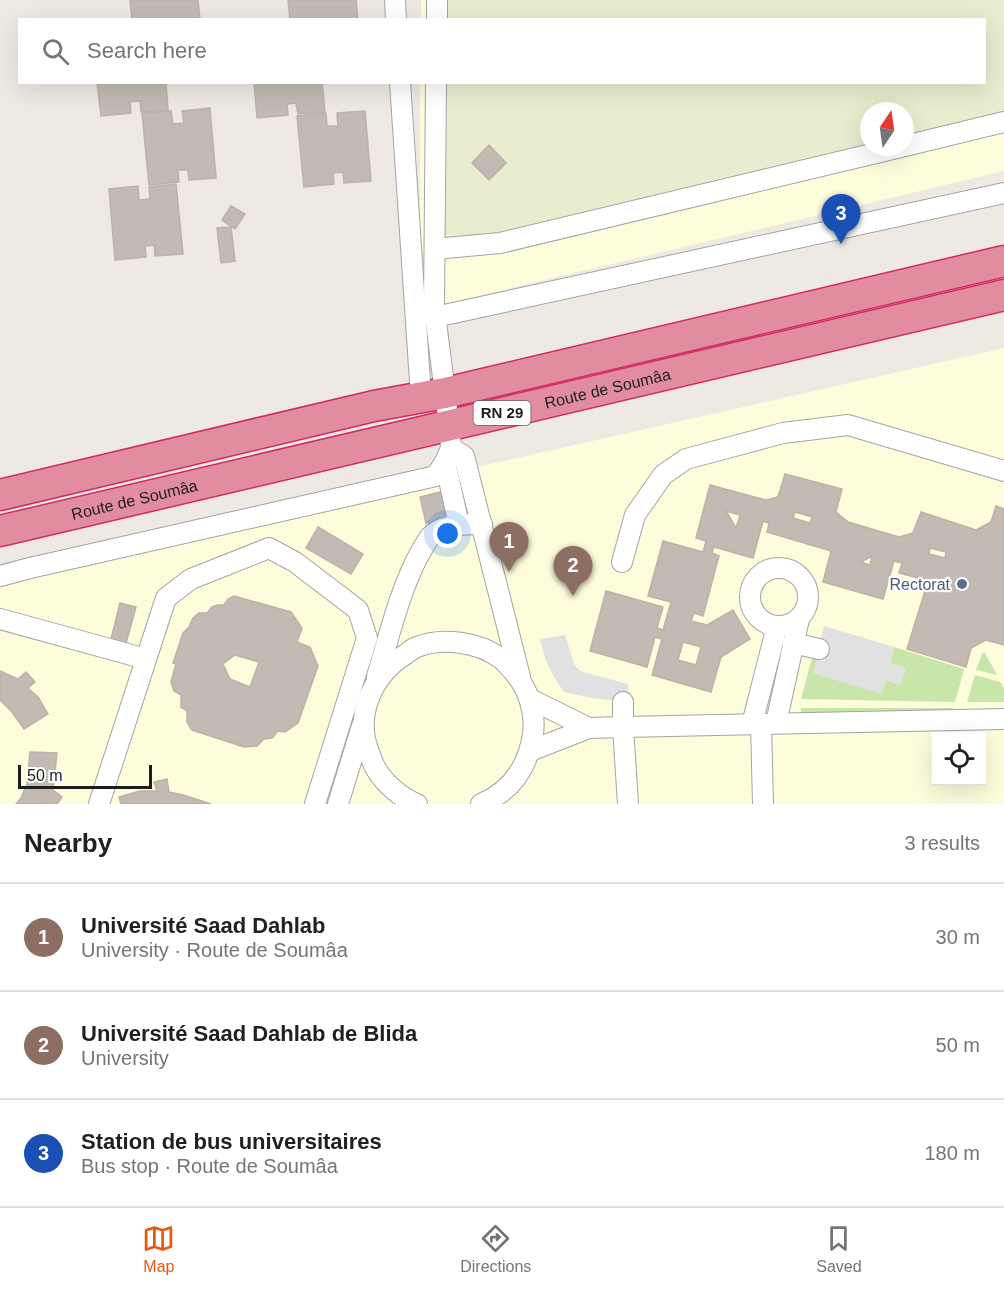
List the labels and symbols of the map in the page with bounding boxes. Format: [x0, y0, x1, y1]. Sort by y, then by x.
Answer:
north arrow [860, 102, 914, 156]
pin: 3 [822, 194, 860, 244]
street label: Route de Soumâa [543, 366, 672, 412]
road number: RN 29 [474, 401, 530, 425]
street label: Route de Soumâa [70, 477, 199, 523]
your location [433, 519, 462, 548]
pin: 1 [490, 522, 528, 572]
pin: 2 [554, 546, 592, 596]
place label: Rectorat [890, 576, 951, 593]
marker: Rectorat [955, 577, 969, 591]
scale bar [18, 762, 152, 790]

